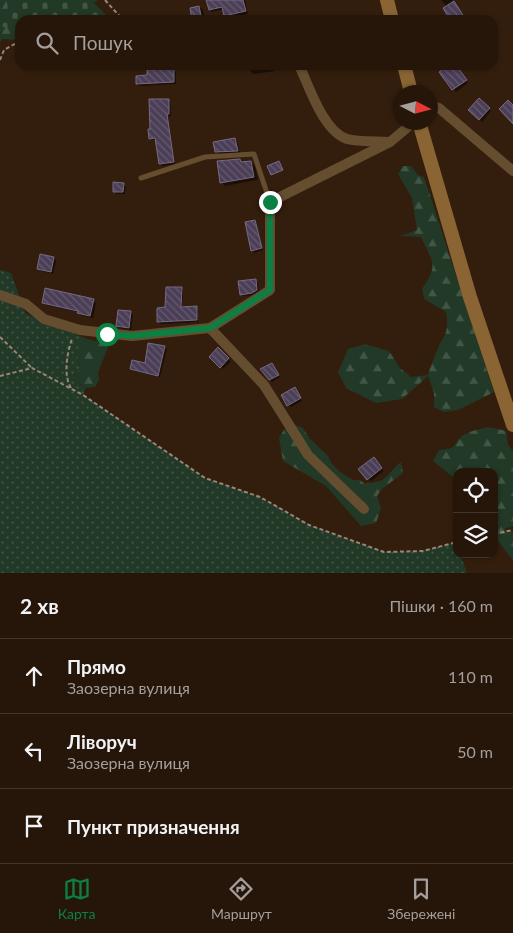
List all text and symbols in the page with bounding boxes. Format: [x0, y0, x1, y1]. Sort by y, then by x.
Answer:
search box [15, 15, 498, 70]
icon: search [33, 29, 61, 57]
text: Пошук [73, 31, 133, 54]
north arrow [393, 85, 438, 130]
route end [259, 191, 282, 214]
route start [96, 323, 119, 346]
map controls [453, 468, 498, 558]
button: locate [453, 468, 498, 513]
button: layers [453, 513, 498, 558]
text: 2 хв [20, 593, 59, 618]
text: Пішки · 160 m [389, 596, 493, 615]
text: Прямо [67, 655, 126, 678]
icon: ahead [20, 662, 48, 690]
text: 110 m [448, 667, 493, 686]
text: Заозерна вулиця [67, 678, 190, 697]
text: Ліворуч [67, 730, 137, 753]
icon: left [20, 737, 48, 765]
text: 50 m [457, 742, 493, 761]
text: Заозерна вулиця [67, 753, 190, 772]
icon: arrive [20, 812, 48, 840]
text: Пункт призначення [67, 815, 240, 838]
tab: Карта [58, 875, 96, 922]
tab: Маршрут [211, 875, 272, 922]
tab: Збережені [387, 875, 455, 922]

